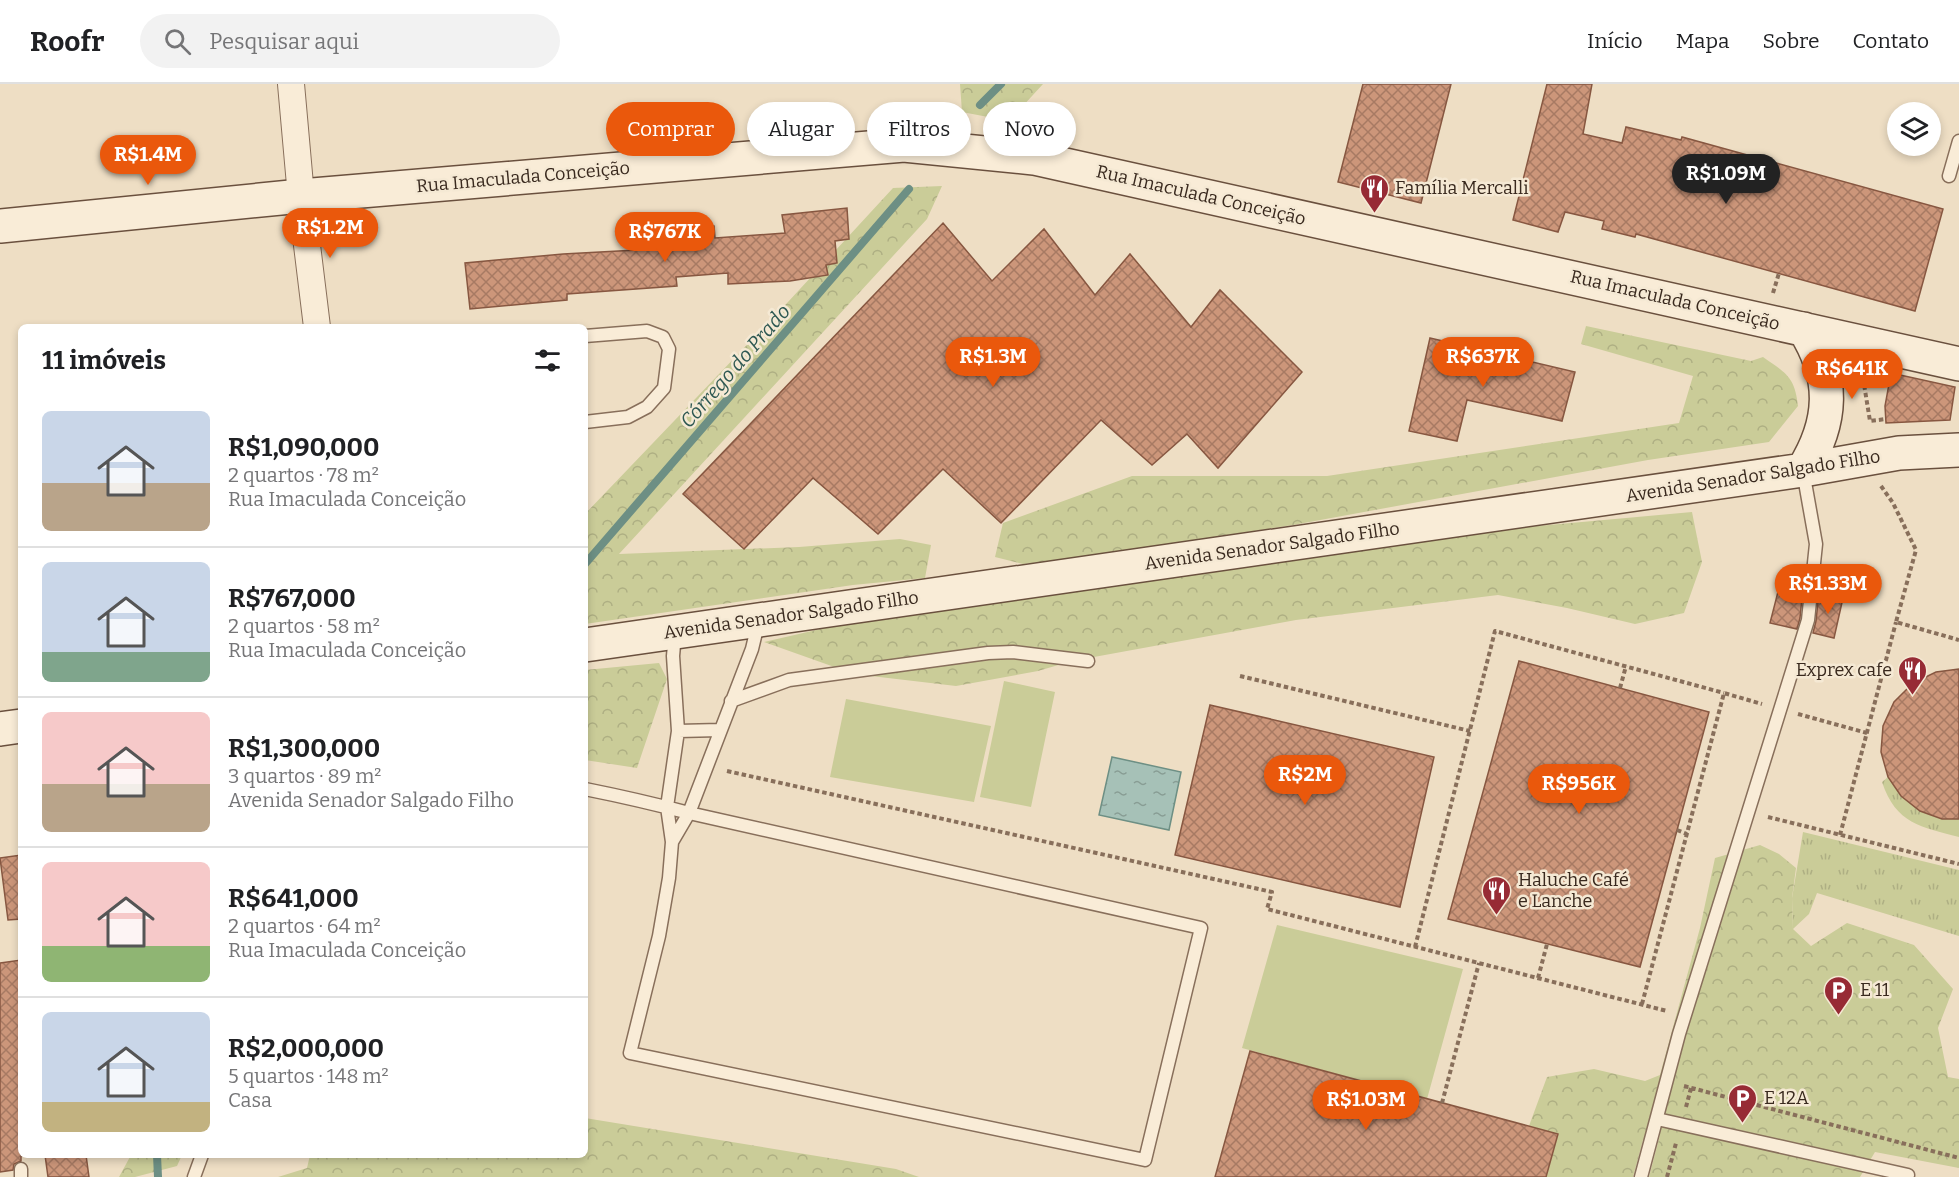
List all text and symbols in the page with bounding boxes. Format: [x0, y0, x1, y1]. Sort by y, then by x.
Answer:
search box [140, 14, 560, 68]
text: Roofr [30, 25, 104, 58]
icon: search [161, 25, 194, 58]
text: Pesquisar aqui [209, 28, 359, 55]
text: Início [1587, 28, 1643, 54]
text: Mapa [1676, 28, 1730, 54]
text: Sobre [1763, 28, 1819, 54]
text: Contato [1852, 28, 1929, 54]
chip: Comprar [606, 102, 735, 156]
chip: Alugar [747, 102, 855, 156]
chip: Filtros [867, 102, 971, 156]
chip: Novo [983, 102, 1076, 156]
map controls [1887, 102, 1941, 156]
button: layers [1887, 102, 1941, 156]
pin: R$1.4M [99, 135, 197, 186]
text: R$1.4M [114, 142, 182, 166]
pin: R$1.09M [1671, 154, 1781, 205]
street label: Rua Imaculada Conceição [415, 157, 631, 197]
street label: Rua Imaculada Conceição [1094, 160, 1308, 230]
text: R$1.09M [1686, 161, 1766, 185]
restaurant icon: Família Mercalli [1358, 172, 1390, 214]
place label: Família Mercalli [1395, 177, 1529, 199]
pin: R$1.2M [281, 208, 379, 259]
pin: R$767K [616, 212, 714, 263]
text: R$1.2M [296, 215, 364, 239]
text: R$767K [629, 219, 701, 243]
street label: Rua Imaculada Conceição [1568, 265, 1782, 335]
water label: Córrego do Prado [675, 299, 795, 433]
pin: R$1.3M [944, 337, 1042, 388]
pin: R$637K [1434, 337, 1532, 388]
icon: filters [531, 344, 564, 377]
text: R$1.3M [959, 344, 1027, 368]
text: R$637K [1446, 344, 1520, 368]
text: 11 imóveis [42, 345, 166, 376]
pin: R$641K [1803, 349, 1901, 400]
text: R$641K [1816, 356, 1888, 380]
text: R$1,090,000 [228, 432, 380, 463]
icon: home [90, 435, 162, 507]
street label: Avenida Senador Salgado Filho [1624, 445, 1882, 507]
text: 2 quartos · 78 m² [228, 463, 379, 487]
text: Rua Imaculada Conceição [228, 487, 466, 511]
street label: Avenida Senador Salgado Filho [1143, 517, 1401, 575]
pin: R$1.33M [1773, 564, 1883, 615]
text: R$1.33M [1789, 571, 1867, 595]
text: R$767,000 [228, 583, 356, 614]
icon: home [90, 586, 162, 658]
street label: Avenida Senador Salgado Filho [662, 586, 920, 644]
text: 2 quartos · 58 m² [228, 614, 380, 638]
text: Rua Imaculada Conceição [228, 638, 466, 662]
restaurant icon: Exprex cafe [1897, 654, 1929, 696]
place label: Exprex cafe [1796, 659, 1892, 681]
text: R$1,300,000 [228, 733, 380, 764]
icon: home [90, 736, 162, 808]
pin: R$2M [1269, 755, 1341, 806]
text: R$2M [1278, 762, 1332, 786]
text: 3 quartos · 89 m² [228, 764, 381, 788]
pin: R$956K [1530, 764, 1628, 815]
text: R$956K [1542, 771, 1616, 795]
text: Avenida Senador Salgado Filho [228, 788, 514, 812]
place label: Haluche Café e Lanche [1518, 869, 1629, 912]
restaurant icon: Haluche Café e Lanche [1481, 874, 1513, 916]
text: R$641,000 [228, 883, 359, 914]
icon: home [90, 886, 162, 958]
text: 2 quartos · 64 m² [228, 914, 381, 938]
text: Rua Imaculada Conceição [228, 938, 466, 962]
parking icon: E 11 [1823, 974, 1855, 1016]
place label: E 11 [1860, 979, 1890, 1001]
text: R$2,000,000 [228, 1033, 384, 1064]
icon: home [90, 1036, 162, 1108]
text: 5 quartos · 148 m² [228, 1064, 389, 1088]
pin: R$1.03M [1311, 1080, 1421, 1131]
parking icon: E 12A [1727, 1082, 1759, 1124]
text: R$1.03M [1326, 1087, 1406, 1111]
place label: E 12A [1764, 1087, 1809, 1109]
text: Casa [228, 1088, 272, 1112]

